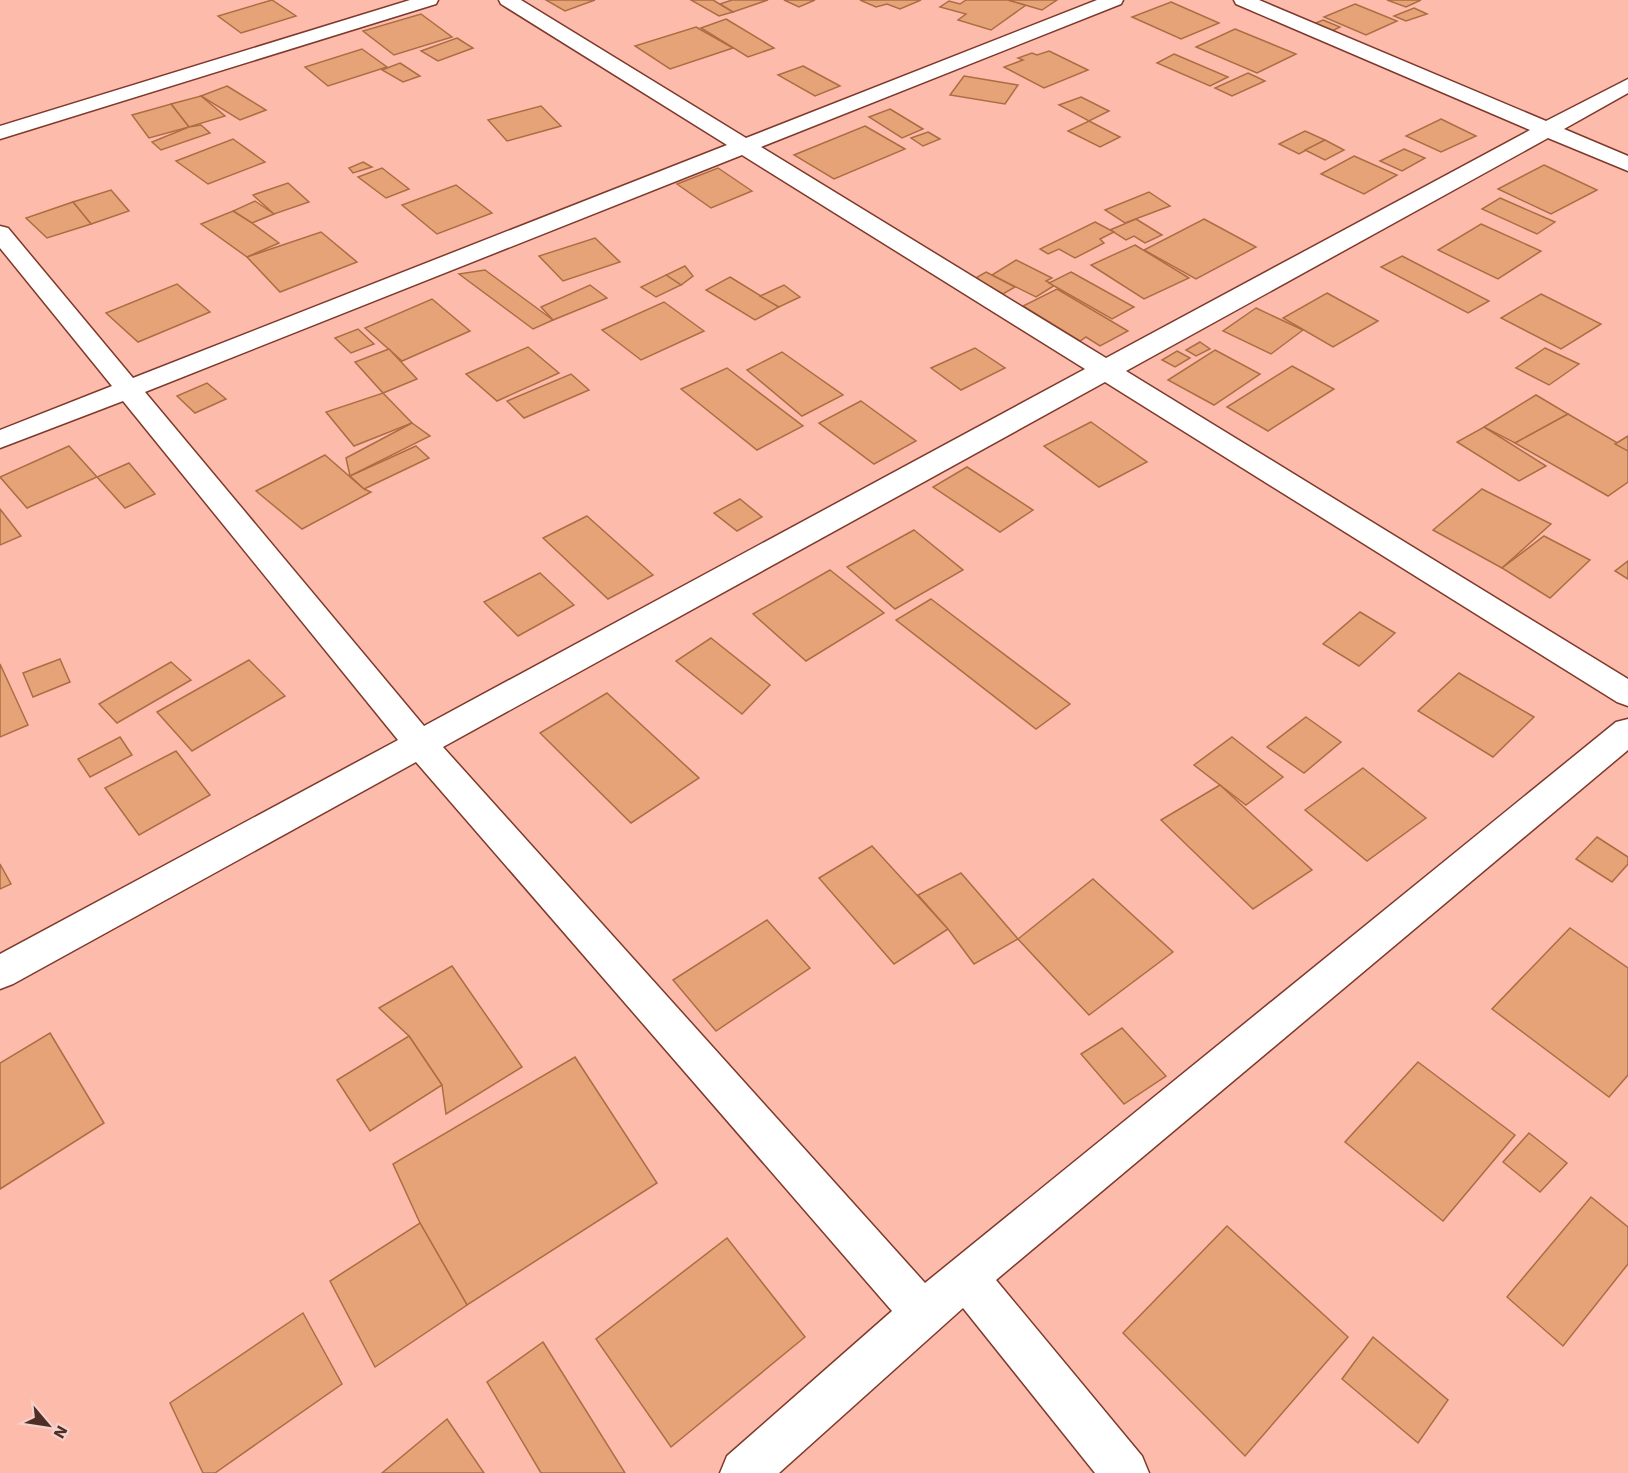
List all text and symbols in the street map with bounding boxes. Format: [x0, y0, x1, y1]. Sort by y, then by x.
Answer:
north arrow [18, 1395, 78, 1455]
text: N [49, 1422, 72, 1442]

